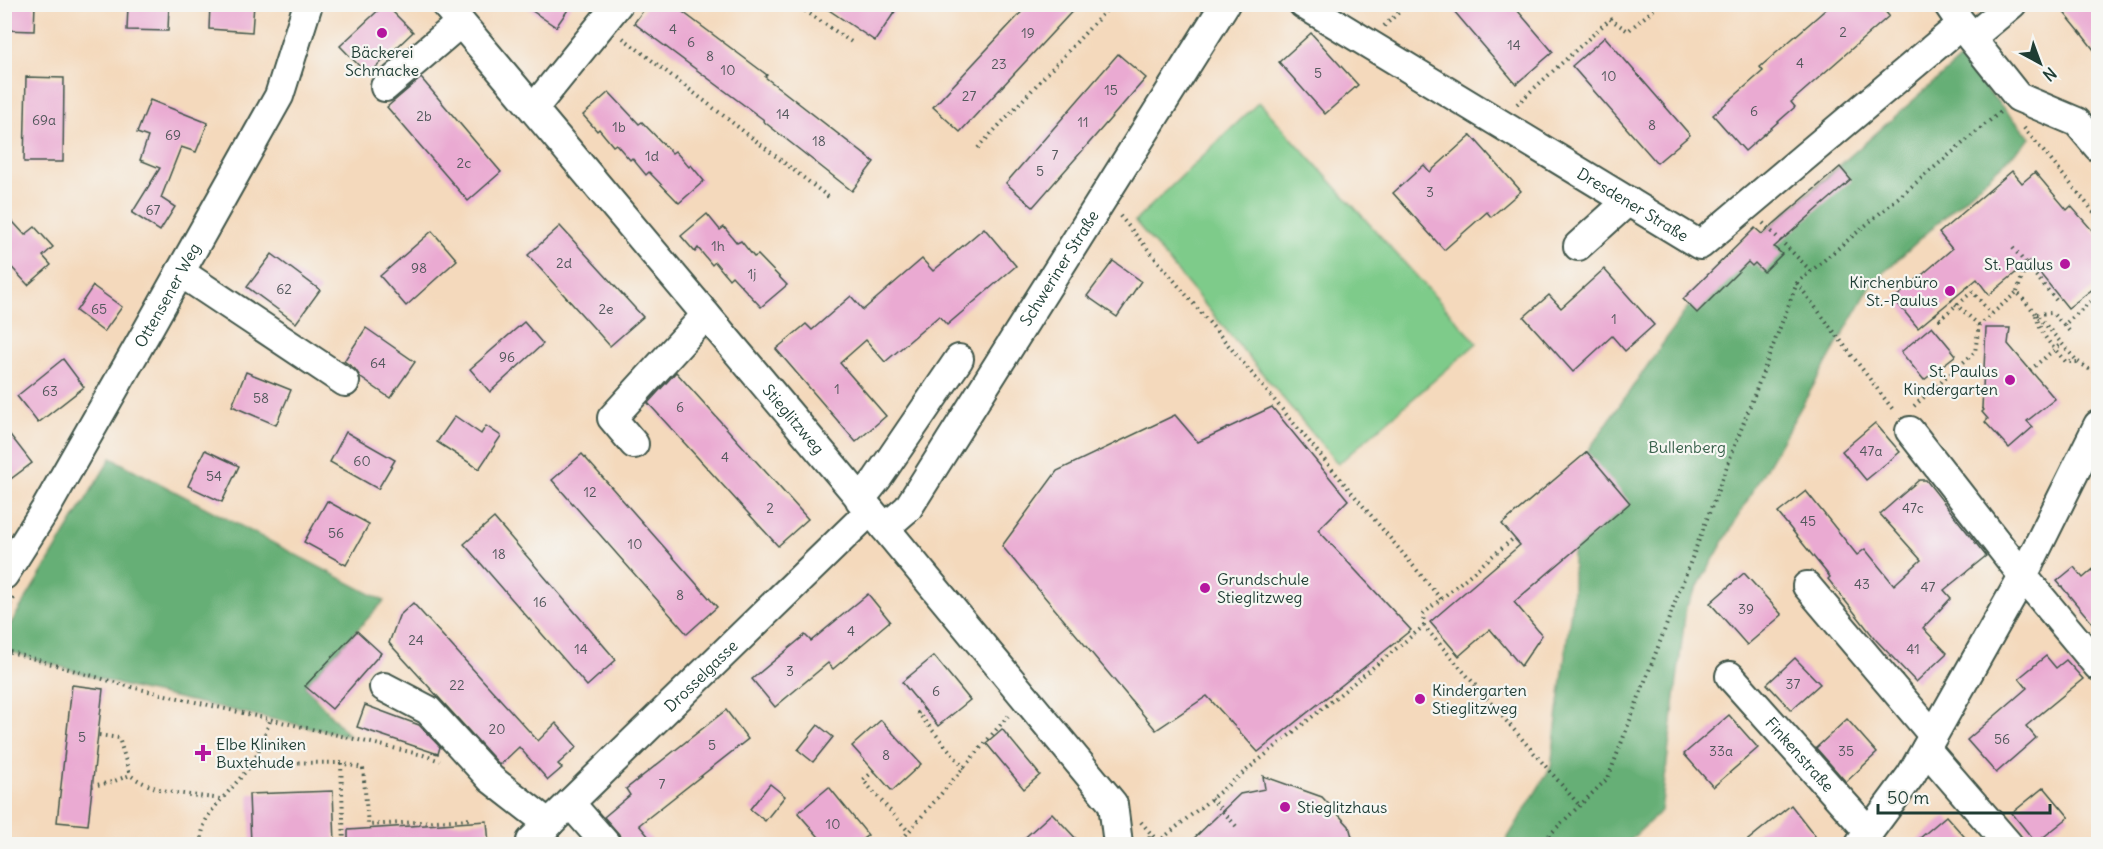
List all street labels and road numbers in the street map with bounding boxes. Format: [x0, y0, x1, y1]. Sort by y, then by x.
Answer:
street label: Dresdener Straße [1574, 163, 1692, 246]
street label: Schweriner Straße [1015, 207, 1103, 329]
street label: Ottensener Weg [130, 239, 204, 351]
street label: Stieglitzweg [758, 380, 829, 458]
street label: Drosselgasse [660, 635, 742, 716]
street label: Finkenstraße [1761, 713, 1838, 796]

